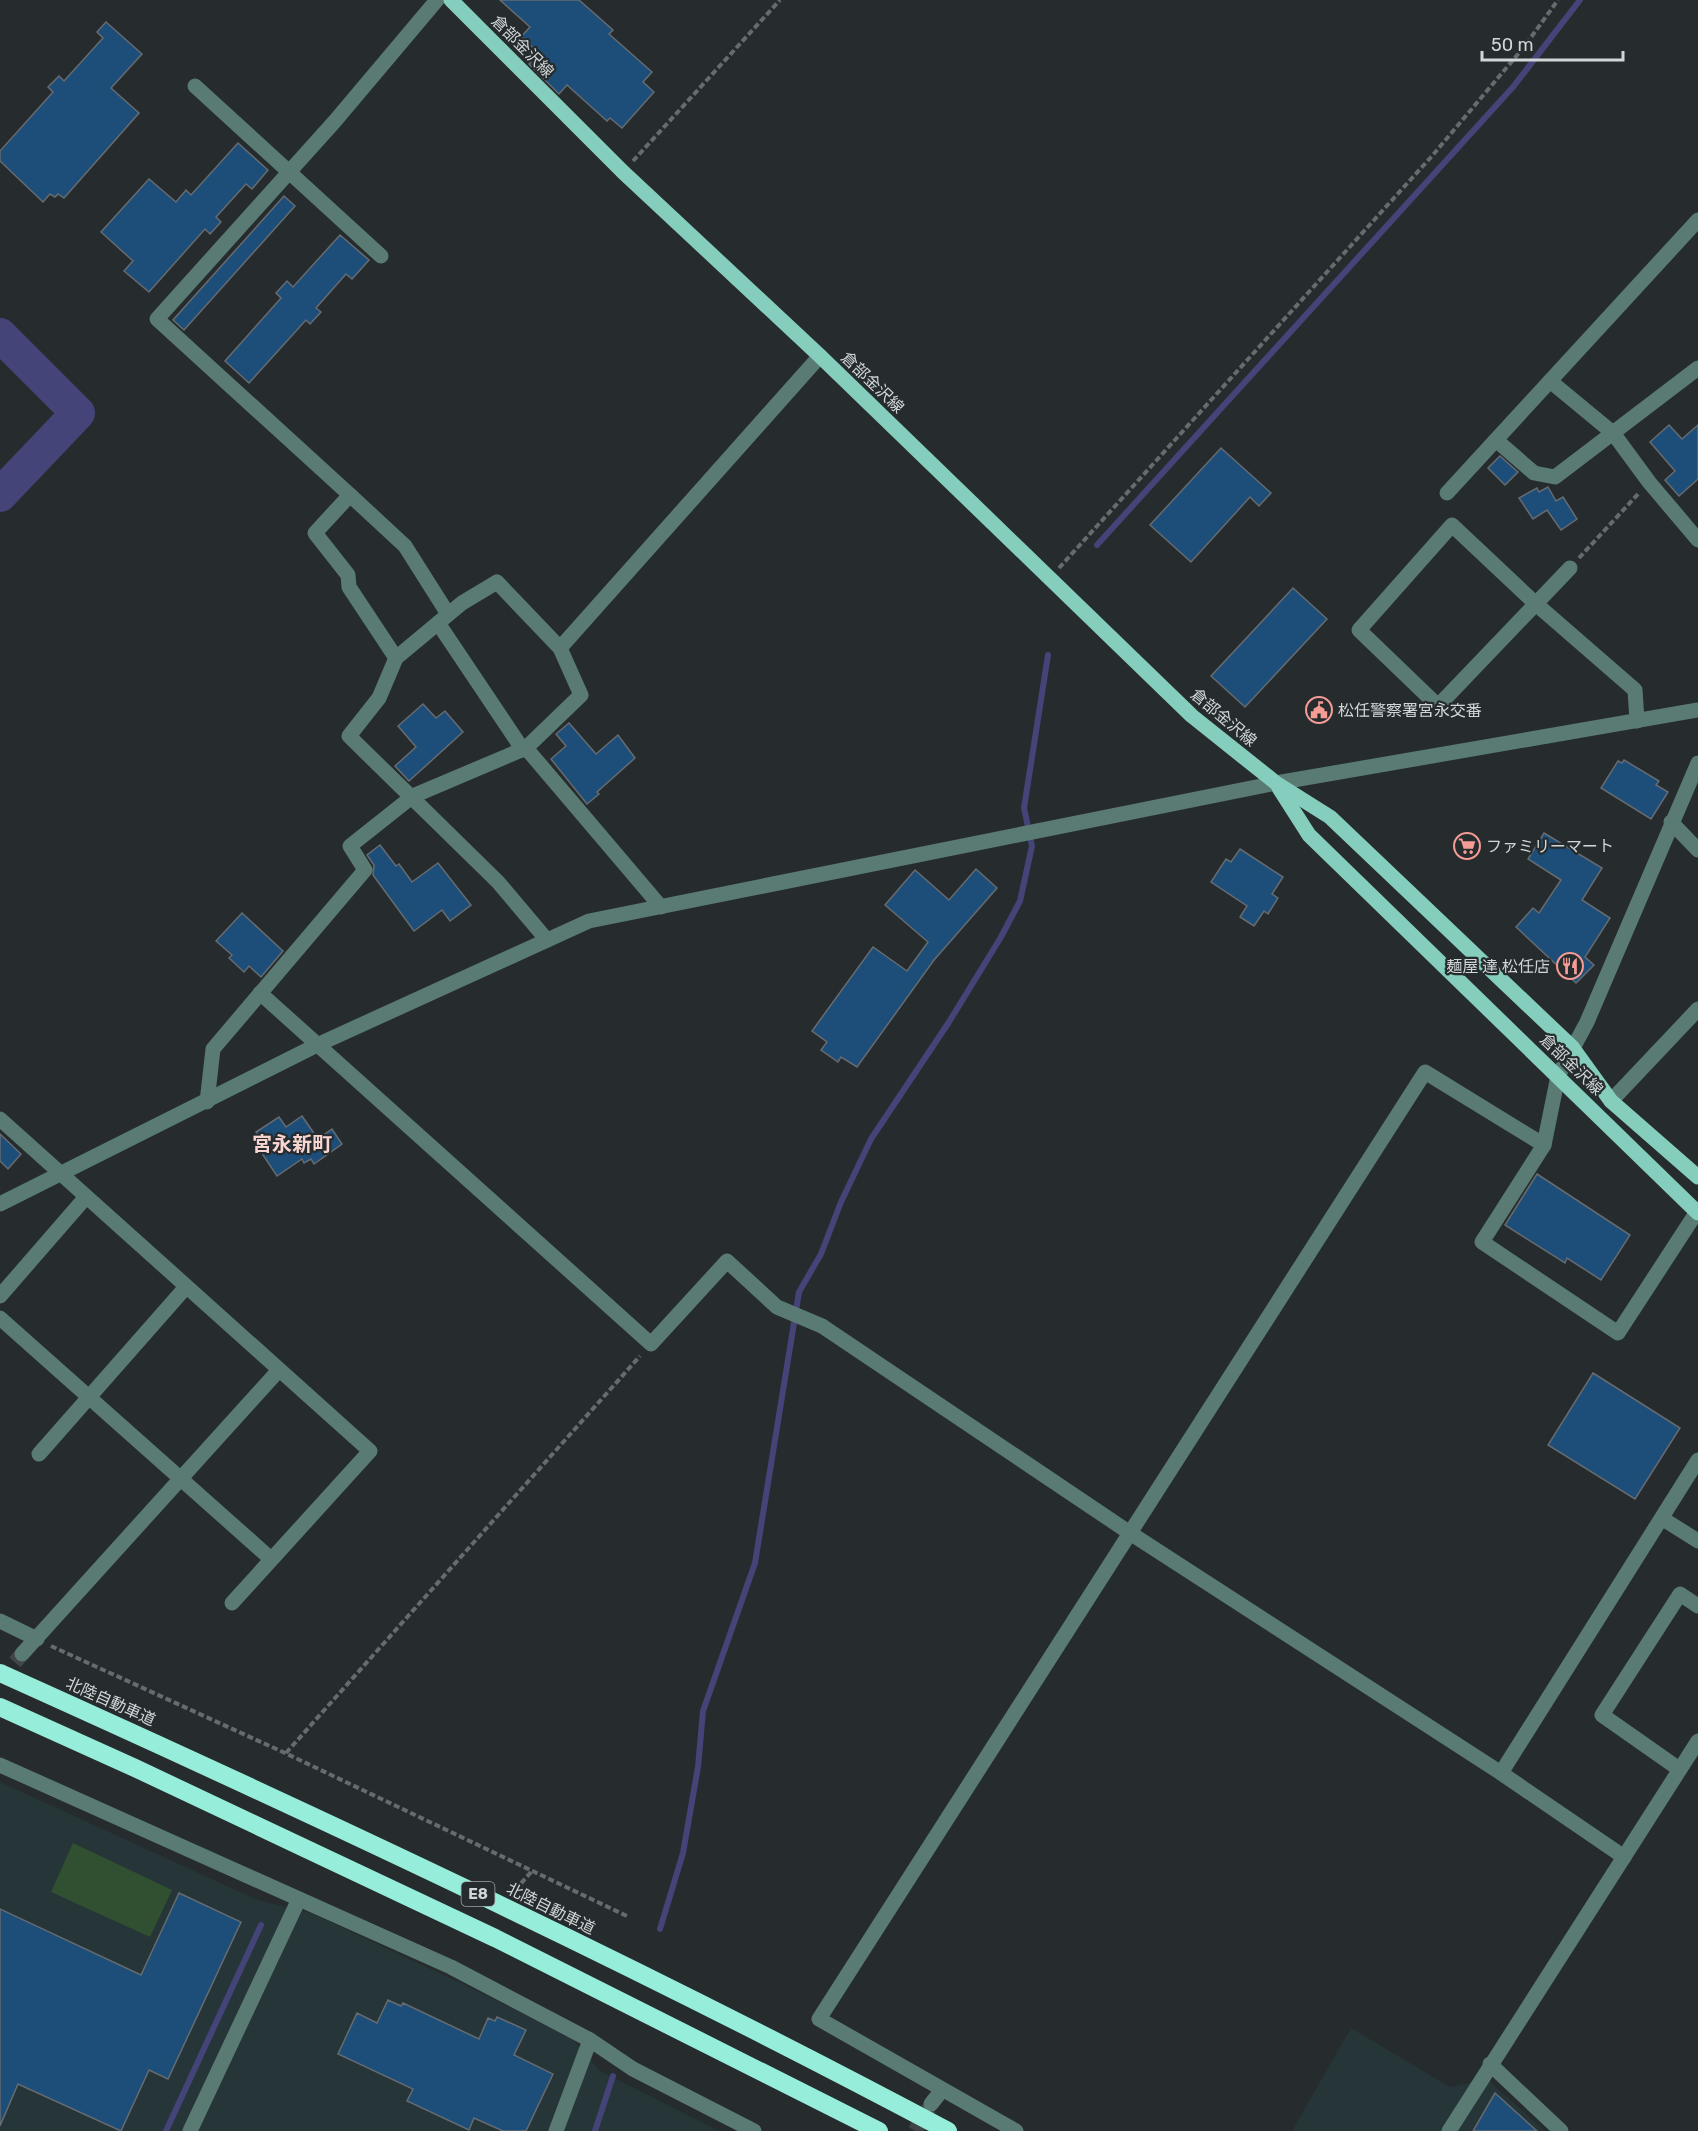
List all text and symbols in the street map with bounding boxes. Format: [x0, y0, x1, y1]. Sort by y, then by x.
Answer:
street label: 倉部金沢線 [488, 11, 558, 81]
scale bar [1482, 24, 1623, 62]
text: 50 m [1491, 34, 1534, 56]
street label: 倉部金沢線 [837, 348, 908, 417]
street label: 倉部金沢線 [1187, 684, 1260, 750]
public building icon: 松任警察署宮永交番 [1304, 695, 1334, 725]
place label: 松任警察署宮永交番 [1338, 701, 1482, 720]
supermarket icon: ファミリーマート [1452, 831, 1482, 861]
place label: ファミリーマート [1486, 837, 1614, 856]
restaurant icon: 麺屋 達 松任店 [1555, 951, 1585, 981]
place label: 麺屋 達 松任店 [1446, 957, 1550, 976]
street label: 倉部金沢線 [1536, 1030, 1607, 1099]
district label: 宮永新町 [252, 1132, 332, 1156]
street label: 北陸自動車道 [63, 1673, 159, 1730]
street label: 北陸自動車道 [503, 1879, 598, 1938]
road number: E8 [462, 1882, 494, 1906]

